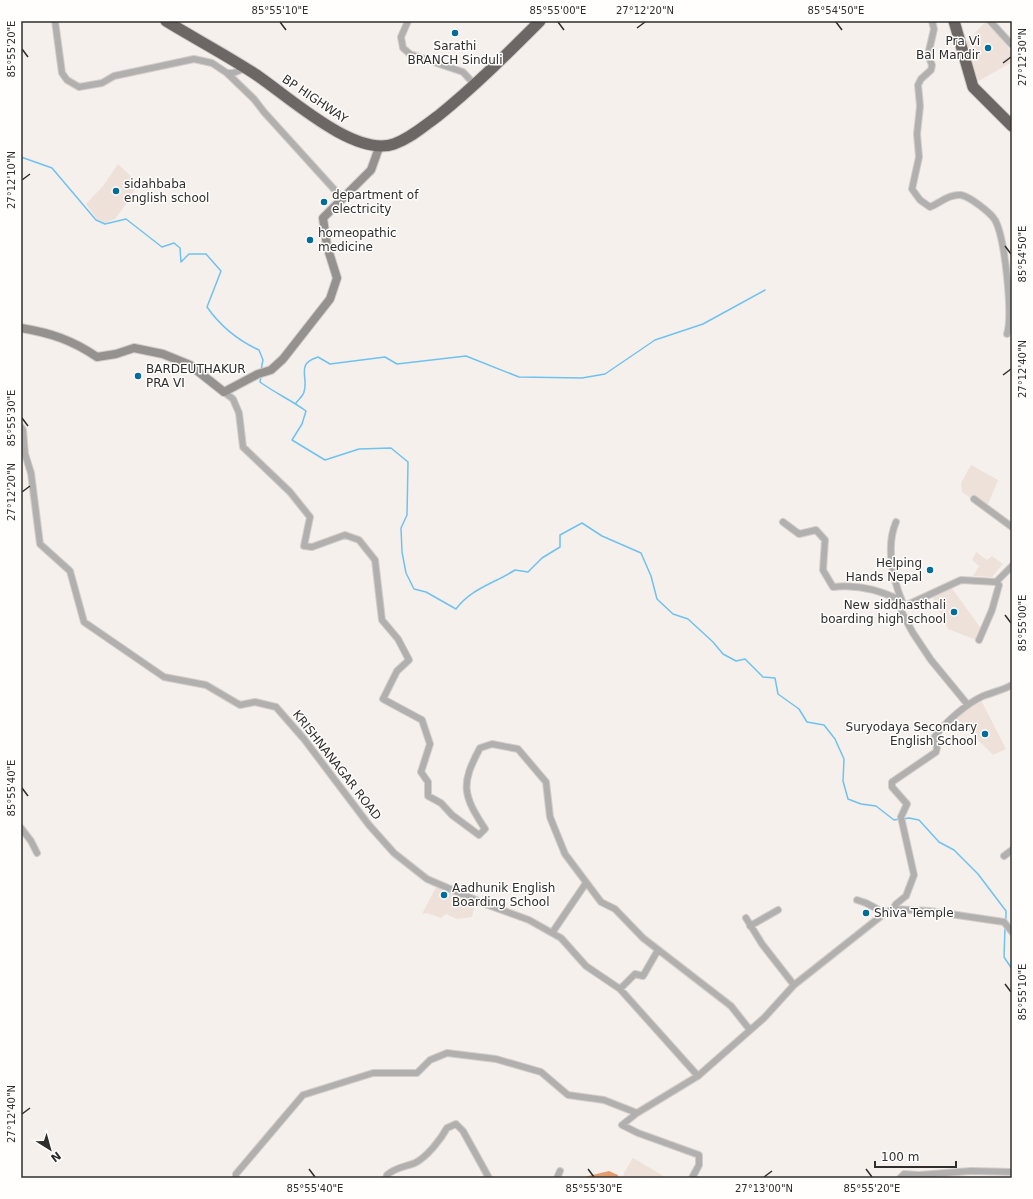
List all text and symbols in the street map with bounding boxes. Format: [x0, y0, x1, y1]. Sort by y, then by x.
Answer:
text: 85°55'10"E [252, 5, 308, 16]
text: 85°55'00"E [530, 5, 586, 16]
text: 27°12'20"N [616, 5, 674, 16]
text: 85°54'50"E [808, 5, 864, 16]
text: 85°55'20"E [6, 21, 17, 77]
marker: Sarathi BRANCH Sinduli [450, 28, 460, 38]
text: 27°12'30"N [1017, 28, 1028, 86]
place label: Pra Vi Bal Mandir [916, 34, 980, 62]
place label: Sarathi BRANCH Sinduli [408, 39, 502, 67]
marker: Pra Vi Bal Mandir [983, 43, 993, 53]
street label: BP HIGHWAY [280, 72, 351, 126]
text: 27°12'10"N [6, 151, 17, 209]
place label: sidahbaba english school [124, 177, 209, 205]
marker: sidahbaba english school [111, 186, 121, 196]
place label: department of electricity [332, 188, 419, 216]
marker: department of electricity [319, 197, 329, 207]
place label: homeopathic medicine [318, 226, 397, 254]
text: 85°54'50"E [1017, 226, 1028, 282]
marker: homeopathic medicine [305, 235, 315, 245]
text: 27°12'40"N [1017, 340, 1028, 398]
place label: BARDEUTHAKUR PRA VI [146, 362, 246, 390]
marker: BARDEUTHAKUR PRA VI [133, 371, 143, 381]
text: 85°55'30"E [6, 390, 17, 446]
text: 27°12'20"N [6, 463, 17, 521]
place label: Helping Hands Nepal [846, 556, 922, 584]
marker: Helping Hands Nepal [925, 565, 935, 575]
text: 85°55'00"E [1017, 595, 1028, 651]
place label: New siddhasthali boarding high school [821, 598, 946, 626]
marker: New siddhasthali boarding high school [949, 607, 959, 617]
street label: KRISHNANAGAR ROAD [290, 707, 384, 823]
place label: Suryodaya Secondary English School [846, 720, 977, 748]
marker: Suryodaya Secondary English School [980, 729, 990, 739]
text: 85°55'40"E [6, 760, 17, 816]
place label: Aadhunik English Boarding School [452, 881, 555, 909]
marker: Aadhunik English Boarding School [439, 890, 449, 900]
place label: Shiva Temple [874, 906, 954, 920]
marker: Shiva Temple [861, 908, 871, 918]
text: 85°55'10"E [1017, 964, 1028, 1020]
text: 27°12'40"N [6, 1085, 17, 1143]
north arrow [30, 1129, 70, 1169]
scale bar [875, 1143, 956, 1169]
text: N [48, 1149, 63, 1165]
text: 100 m [881, 1150, 919, 1164]
text: 85°55'40"E [287, 1183, 343, 1194]
text: 85°55'30"E [566, 1183, 622, 1194]
text: 27°13'00"N [735, 1183, 793, 1194]
text: 85°55'20"E [844, 1183, 900, 1194]

